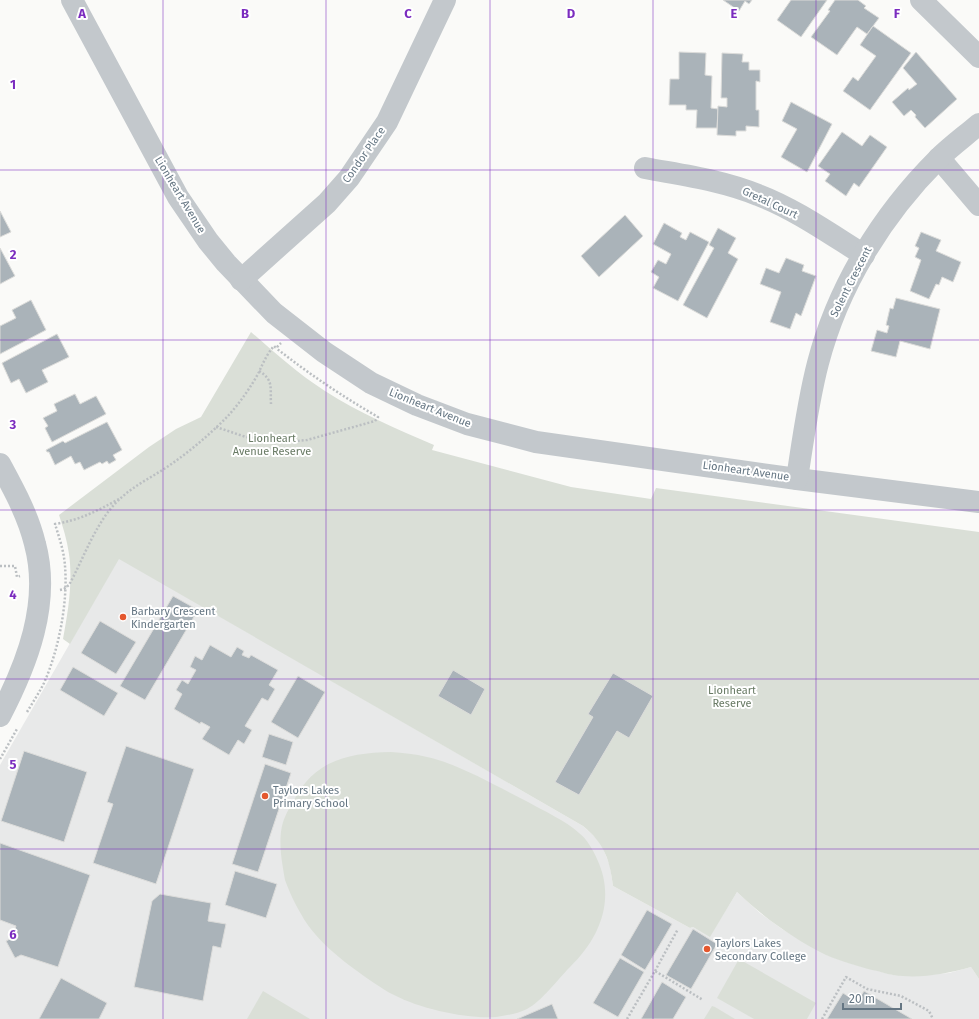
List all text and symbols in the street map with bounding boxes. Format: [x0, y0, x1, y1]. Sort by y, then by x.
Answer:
text: A [77, 6, 86, 21]
text: B [241, 6, 249, 21]
text: C [404, 6, 412, 21]
text: D [567, 6, 576, 21]
text: E [731, 6, 738, 21]
text: F [894, 6, 901, 21]
text: 1 [10, 77, 16, 92]
street label: Condor Place [340, 124, 388, 186]
street label: Lionheart Avenue [152, 154, 208, 236]
street label: Gretal Court [740, 184, 800, 222]
street label: Solent Crescent [828, 245, 874, 319]
text: 2 [10, 247, 17, 262]
street label: Lionheart Avenue [387, 386, 473, 430]
text: 3 [9, 417, 17, 432]
park label: Lionheart Avenue Reserve [233, 432, 311, 458]
street label: Lionheart Avenue [702, 458, 790, 484]
text: 4 [9, 587, 17, 602]
place label: Barbary Crescent Kindergarten [131, 605, 215, 631]
marker: Barbary Crescent Kindergarten [118, 612, 128, 622]
park label: Lionheart Reserve [708, 684, 756, 710]
text: 5 [10, 757, 17, 772]
place label: Taylors Lakes Primary School [273, 784, 348, 810]
marker: Taylors Lakes Primary School [260, 791, 270, 801]
text: 6 [9, 927, 17, 942]
place label: Taylors Lakes Secondary College [715, 937, 806, 963]
marker: Taylors Lakes Secondary College [702, 944, 712, 954]
scale bar [843, 985, 901, 1011]
text: 20 m [849, 992, 875, 1006]

